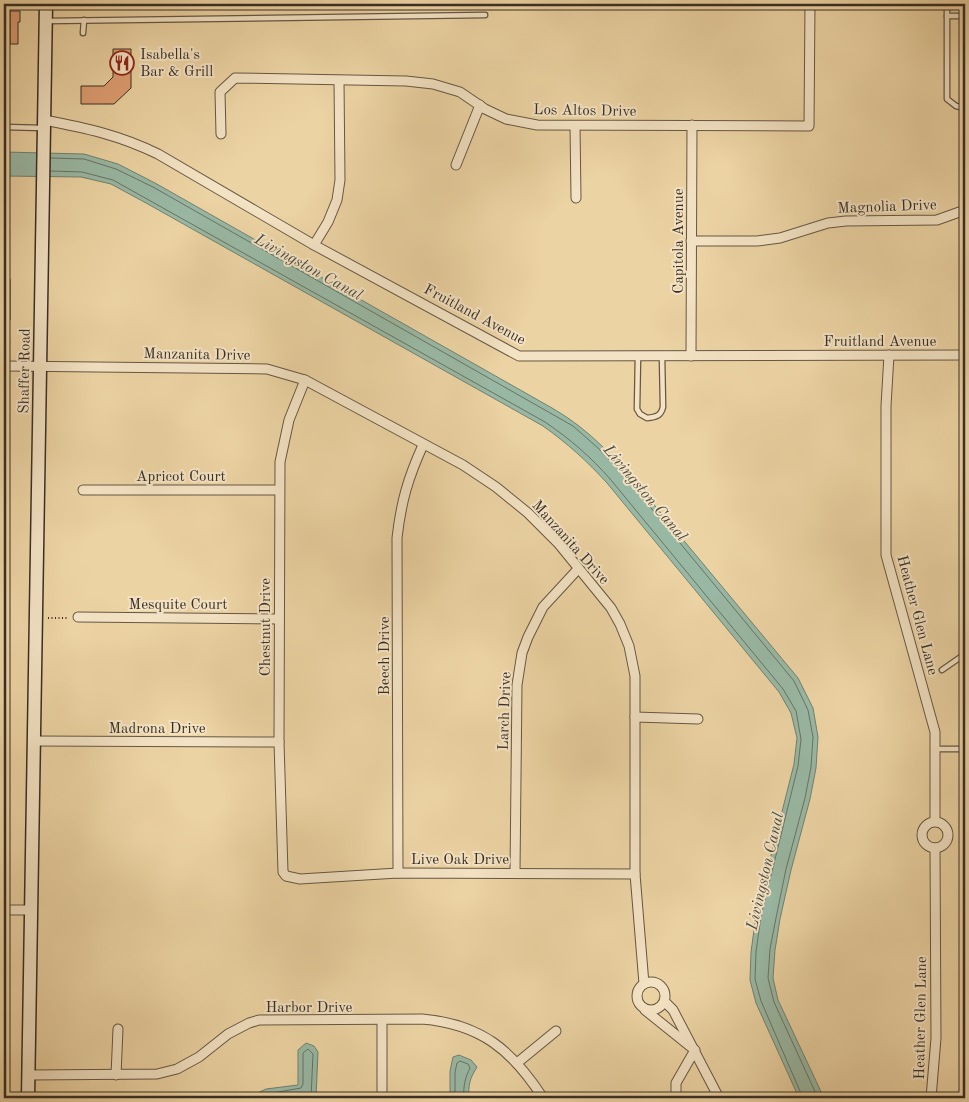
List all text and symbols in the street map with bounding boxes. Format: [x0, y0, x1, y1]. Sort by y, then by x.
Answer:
place label: Isabella's Bar & Grill [140, 48, 213, 80]
restaurant icon: Isabella's Bar & Grill [109, 50, 135, 76]
street label: Los Altos Drive [533, 103, 637, 120]
street label: Capitola Avenue [672, 188, 687, 294]
street label: Magnolia Drive [837, 198, 937, 217]
water label: Livingston Canal [251, 231, 365, 304]
street label: Fruitland Avenue [421, 282, 528, 348]
street label: Shaffer Road [17, 328, 34, 414]
street label: Fruitland Avenue [824, 335, 937, 350]
street label: Manzanita Drive [143, 347, 251, 364]
water label: Livingston Canal [599, 441, 690, 545]
street label: Apricot Court [136, 470, 226, 485]
street label: Manzanita Drive [528, 498, 611, 588]
street label: Heather Glen Lane [893, 554, 940, 677]
street label: Chestnut Drive [259, 578, 274, 676]
street label: Mesquite Court [129, 598, 227, 613]
street label: Beech Drive [378, 616, 393, 696]
street label: Larch Drive [497, 671, 514, 751]
street label: Madrona Drive [108, 722, 206, 737]
water label: Livingston Canal [744, 811, 787, 933]
street label: Live Oak Drive [411, 853, 509, 868]
street label: Heather Glen Lane [913, 956, 930, 1080]
street label: Harbor Drive [266, 1001, 353, 1016]

